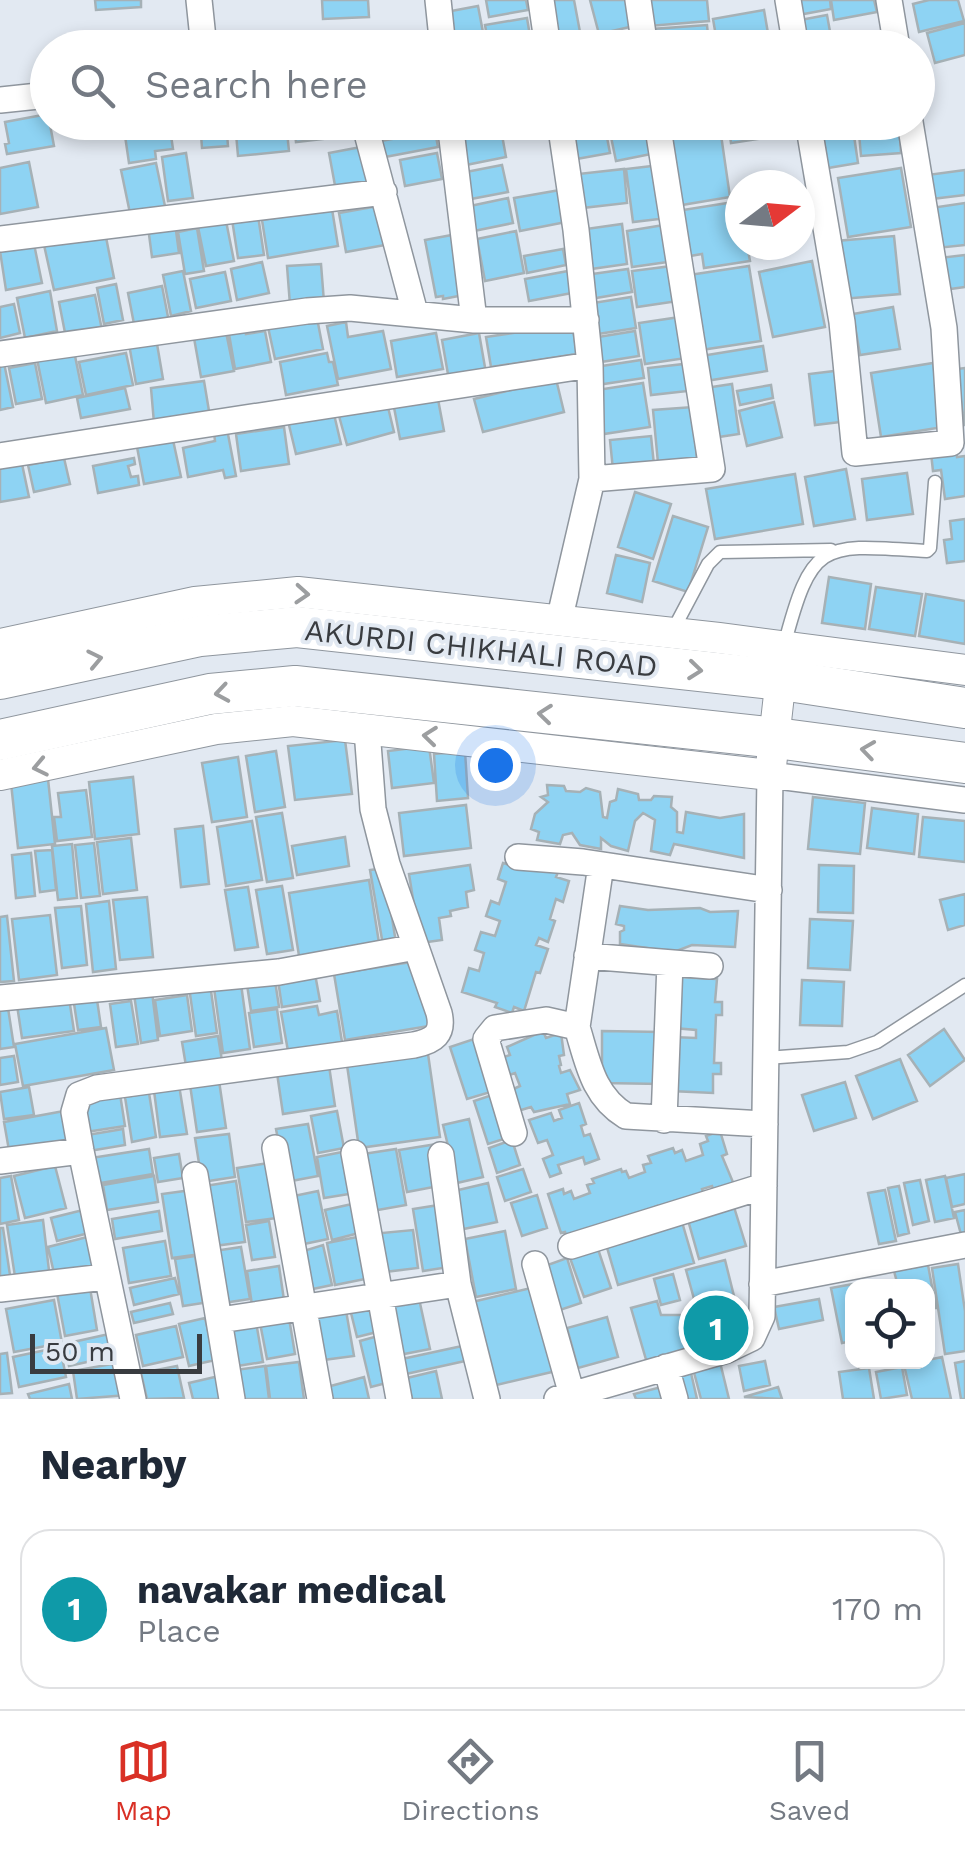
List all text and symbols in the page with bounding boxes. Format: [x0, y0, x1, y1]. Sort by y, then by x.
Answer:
search box [30, 30, 935, 140]
icon: search [65, 58, 120, 113]
text: Search here [145, 63, 368, 107]
north arrow [725, 170, 815, 260]
one-way arrow [295, 583, 311, 604]
street label: AKURDI CHIKHALI ROAD [303, 612, 659, 684]
one-way arrow [86, 649, 103, 670]
one-way arrow [687, 659, 703, 680]
one-way arrow [214, 681, 231, 702]
one-way arrow [537, 703, 553, 725]
one-way arrow [422, 726, 438, 747]
your location [470, 740, 521, 791]
one-way arrow [860, 741, 877, 762]
one-way arrow [32, 755, 49, 776]
map controls [845, 1279, 935, 1369]
button: locate [845, 1279, 935, 1369]
pin: 1 [684, 1290, 748, 1366]
scale bar [30, 1329, 202, 1374]
text: 50 m [45, 1335, 115, 1368]
text: Nearby [40, 1440, 187, 1489]
text: navakar medical [137, 1568, 445, 1612]
text: 1 [68, 1590, 81, 1628]
text: 170 m [832, 1590, 923, 1628]
text: Place [137, 1612, 221, 1650]
tab: Map [115, 1734, 172, 1827]
tab: Directions [401, 1734, 540, 1827]
tab: Saved [769, 1734, 850, 1827]

